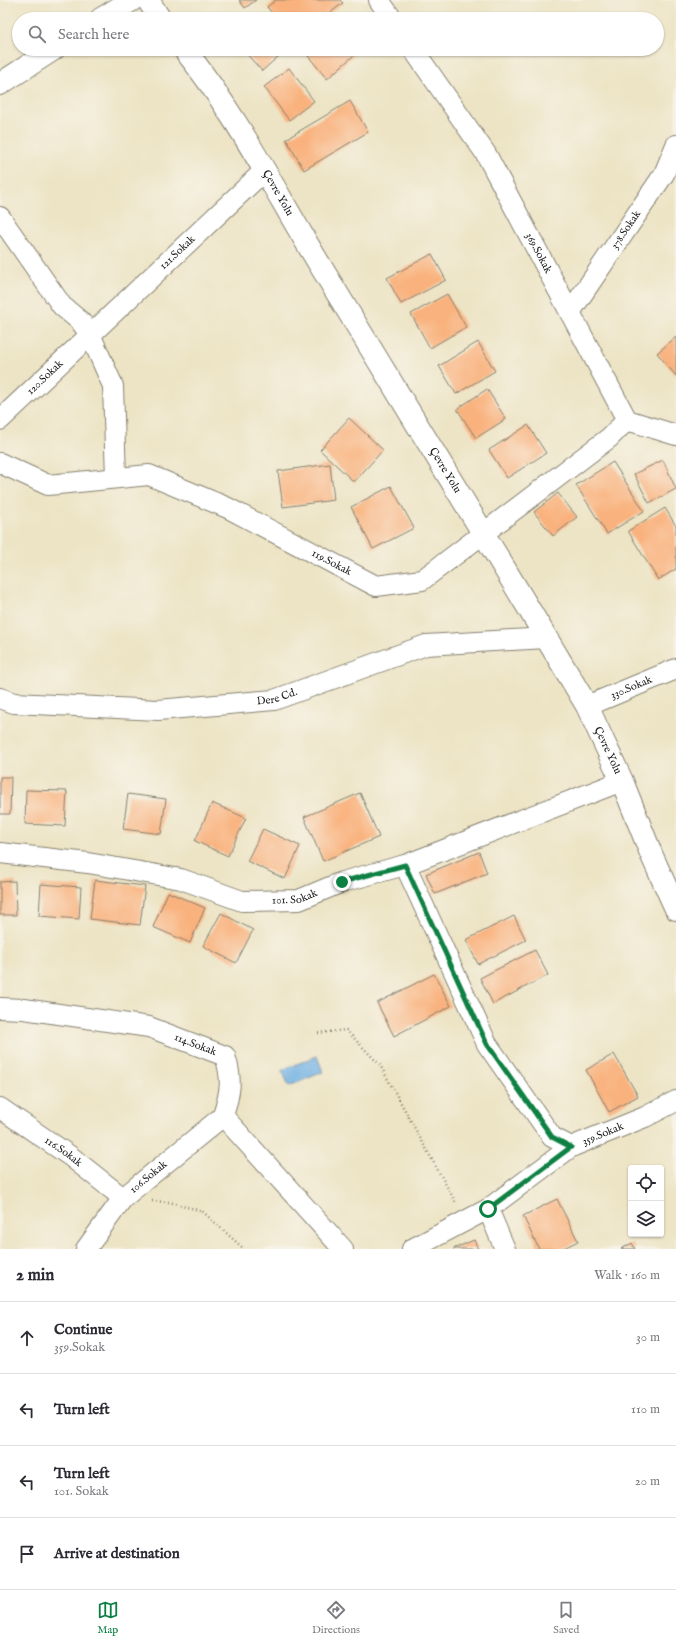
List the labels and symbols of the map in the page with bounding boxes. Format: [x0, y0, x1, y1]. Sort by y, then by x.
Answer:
street label: Çevre Yolu [259, 168, 297, 219]
street label: 378.Sokak [608, 208, 644, 252]
street label: 369.Sokak [522, 230, 555, 276]
street label: 121.Sokak [157, 232, 198, 273]
street label: 120.Sokak [24, 357, 66, 398]
street label: Çevre Yolu [426, 445, 464, 496]
street label: 119.Sokak [309, 546, 354, 579]
street label: 330.Sokak [608, 673, 654, 702]
street label: Dere Cd. [256, 685, 299, 708]
street label: Çevre Yolu [591, 724, 625, 777]
route end [333, 873, 351, 891]
street label: 101. Sokak [272, 886, 320, 907]
street label: 114.Sokak [172, 1030, 219, 1059]
street label: 359.Sokak [580, 1119, 626, 1149]
street label: 116.Sokak [42, 1134, 85, 1170]
street label: 106.Sokak [127, 1157, 170, 1197]
route start [479, 1200, 497, 1218]

